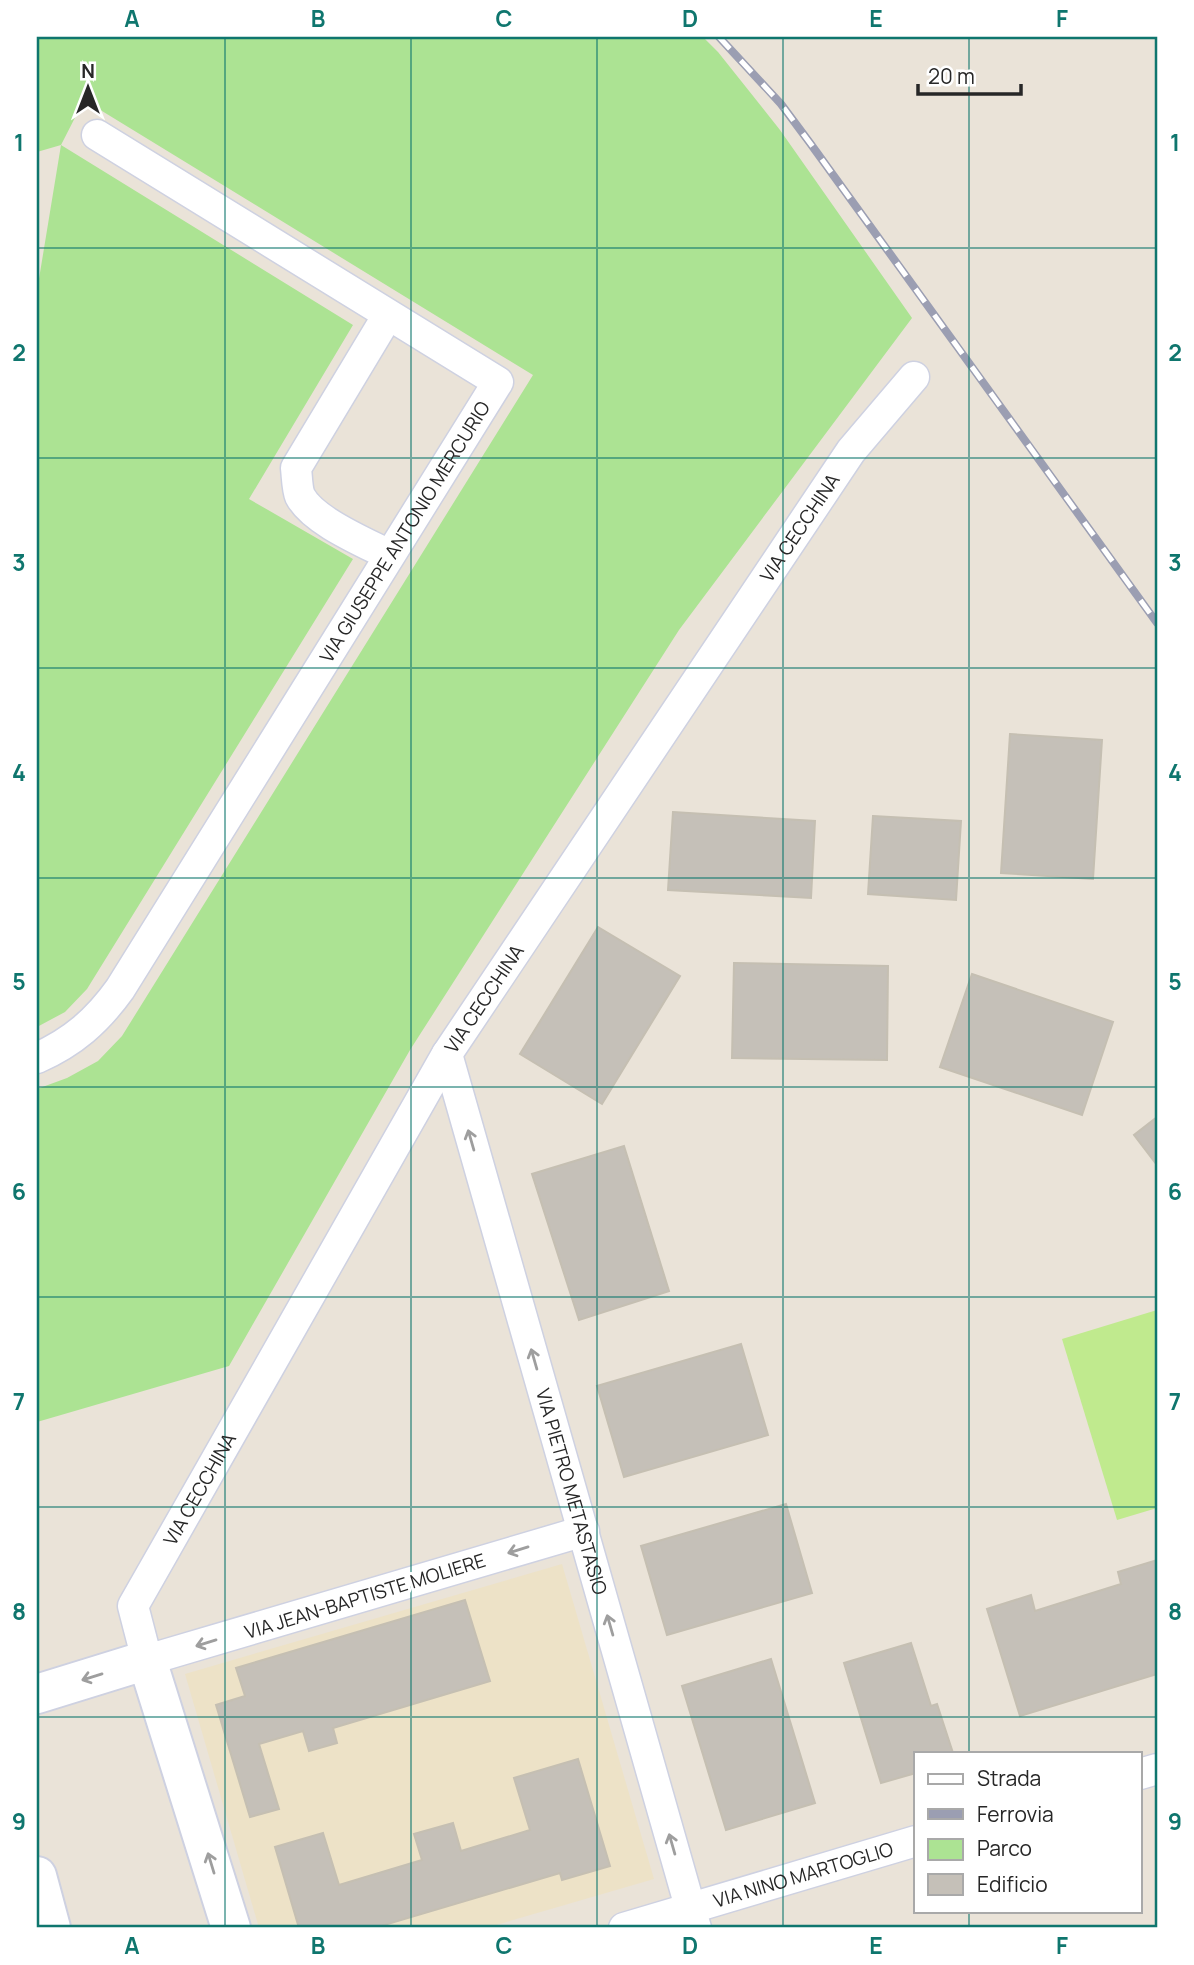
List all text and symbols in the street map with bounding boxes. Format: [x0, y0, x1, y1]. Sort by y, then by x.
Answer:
text: A [124, 2, 140, 34]
text: B [311, 2, 325, 34]
text: C [496, 2, 513, 34]
text: D [682, 2, 698, 34]
text: E [869, 2, 883, 34]
text: F [1056, 2, 1068, 34]
north arrow [52, 52, 122, 122]
scale bar [918, 52, 1021, 96]
text: N [81, 58, 95, 84]
text: 20 m [928, 62, 975, 90]
text: 1 [14, 126, 24, 158]
text: 1 [1170, 126, 1180, 158]
text: 2 [12, 336, 26, 368]
text: 2 [1168, 336, 1182, 368]
street label: VIA GIUSEPPE ANTONIO MERCURIO [313, 396, 496, 667]
street label: VIA CECCHINA [754, 468, 845, 587]
text: 3 [12, 546, 26, 578]
text: 3 [1168, 546, 1182, 578]
text: 4 [12, 756, 26, 788]
text: 4 [1168, 756, 1182, 788]
street label: VIA CECCHINA [438, 939, 530, 1058]
text: 5 [12, 965, 26, 997]
text: 5 [1168, 965, 1182, 997]
one-way arrow [464, 1129, 477, 1151]
text: 6 [12, 1175, 26, 1207]
text: 6 [1168, 1175, 1182, 1207]
one-way arrow [527, 1348, 540, 1370]
text: 7 [13, 1385, 25, 1417]
text: 7 [1169, 1385, 1181, 1417]
street label: VIA PIETRO METASTASIO [530, 1386, 613, 1598]
street label: VIA CECCHINA [157, 1428, 242, 1550]
one-way arrow [507, 1545, 529, 1558]
street label: VIA JEAN-BAPTISTE MOLIERE [241, 1547, 489, 1645]
text: 8 [12, 1595, 26, 1627]
text: 8 [1168, 1595, 1182, 1627]
one-way arrow [603, 1614, 616, 1636]
one-way arrow [195, 1637, 217, 1650]
one-way arrow [81, 1672, 103, 1685]
legend [914, 1752, 1142, 1912]
text: Strada [977, 1764, 1041, 1792]
text: Ferrovia [977, 1800, 1054, 1828]
text: 9 [12, 1805, 26, 1837]
text: 9 [1168, 1805, 1182, 1837]
one-way arrow [665, 1833, 678, 1855]
text: Parco [977, 1834, 1032, 1862]
street label: VIA NINO MARTOGLIO [710, 1835, 896, 1914]
one-way arrow [203, 1852, 216, 1874]
text: Edificio [977, 1870, 1048, 1898]
text: A [124, 1929, 140, 1961]
text: B [311, 1929, 325, 1961]
text: C [496, 1929, 513, 1961]
text: D [682, 1929, 698, 1961]
text: E [869, 1929, 883, 1961]
text: F [1056, 1929, 1068, 1961]

